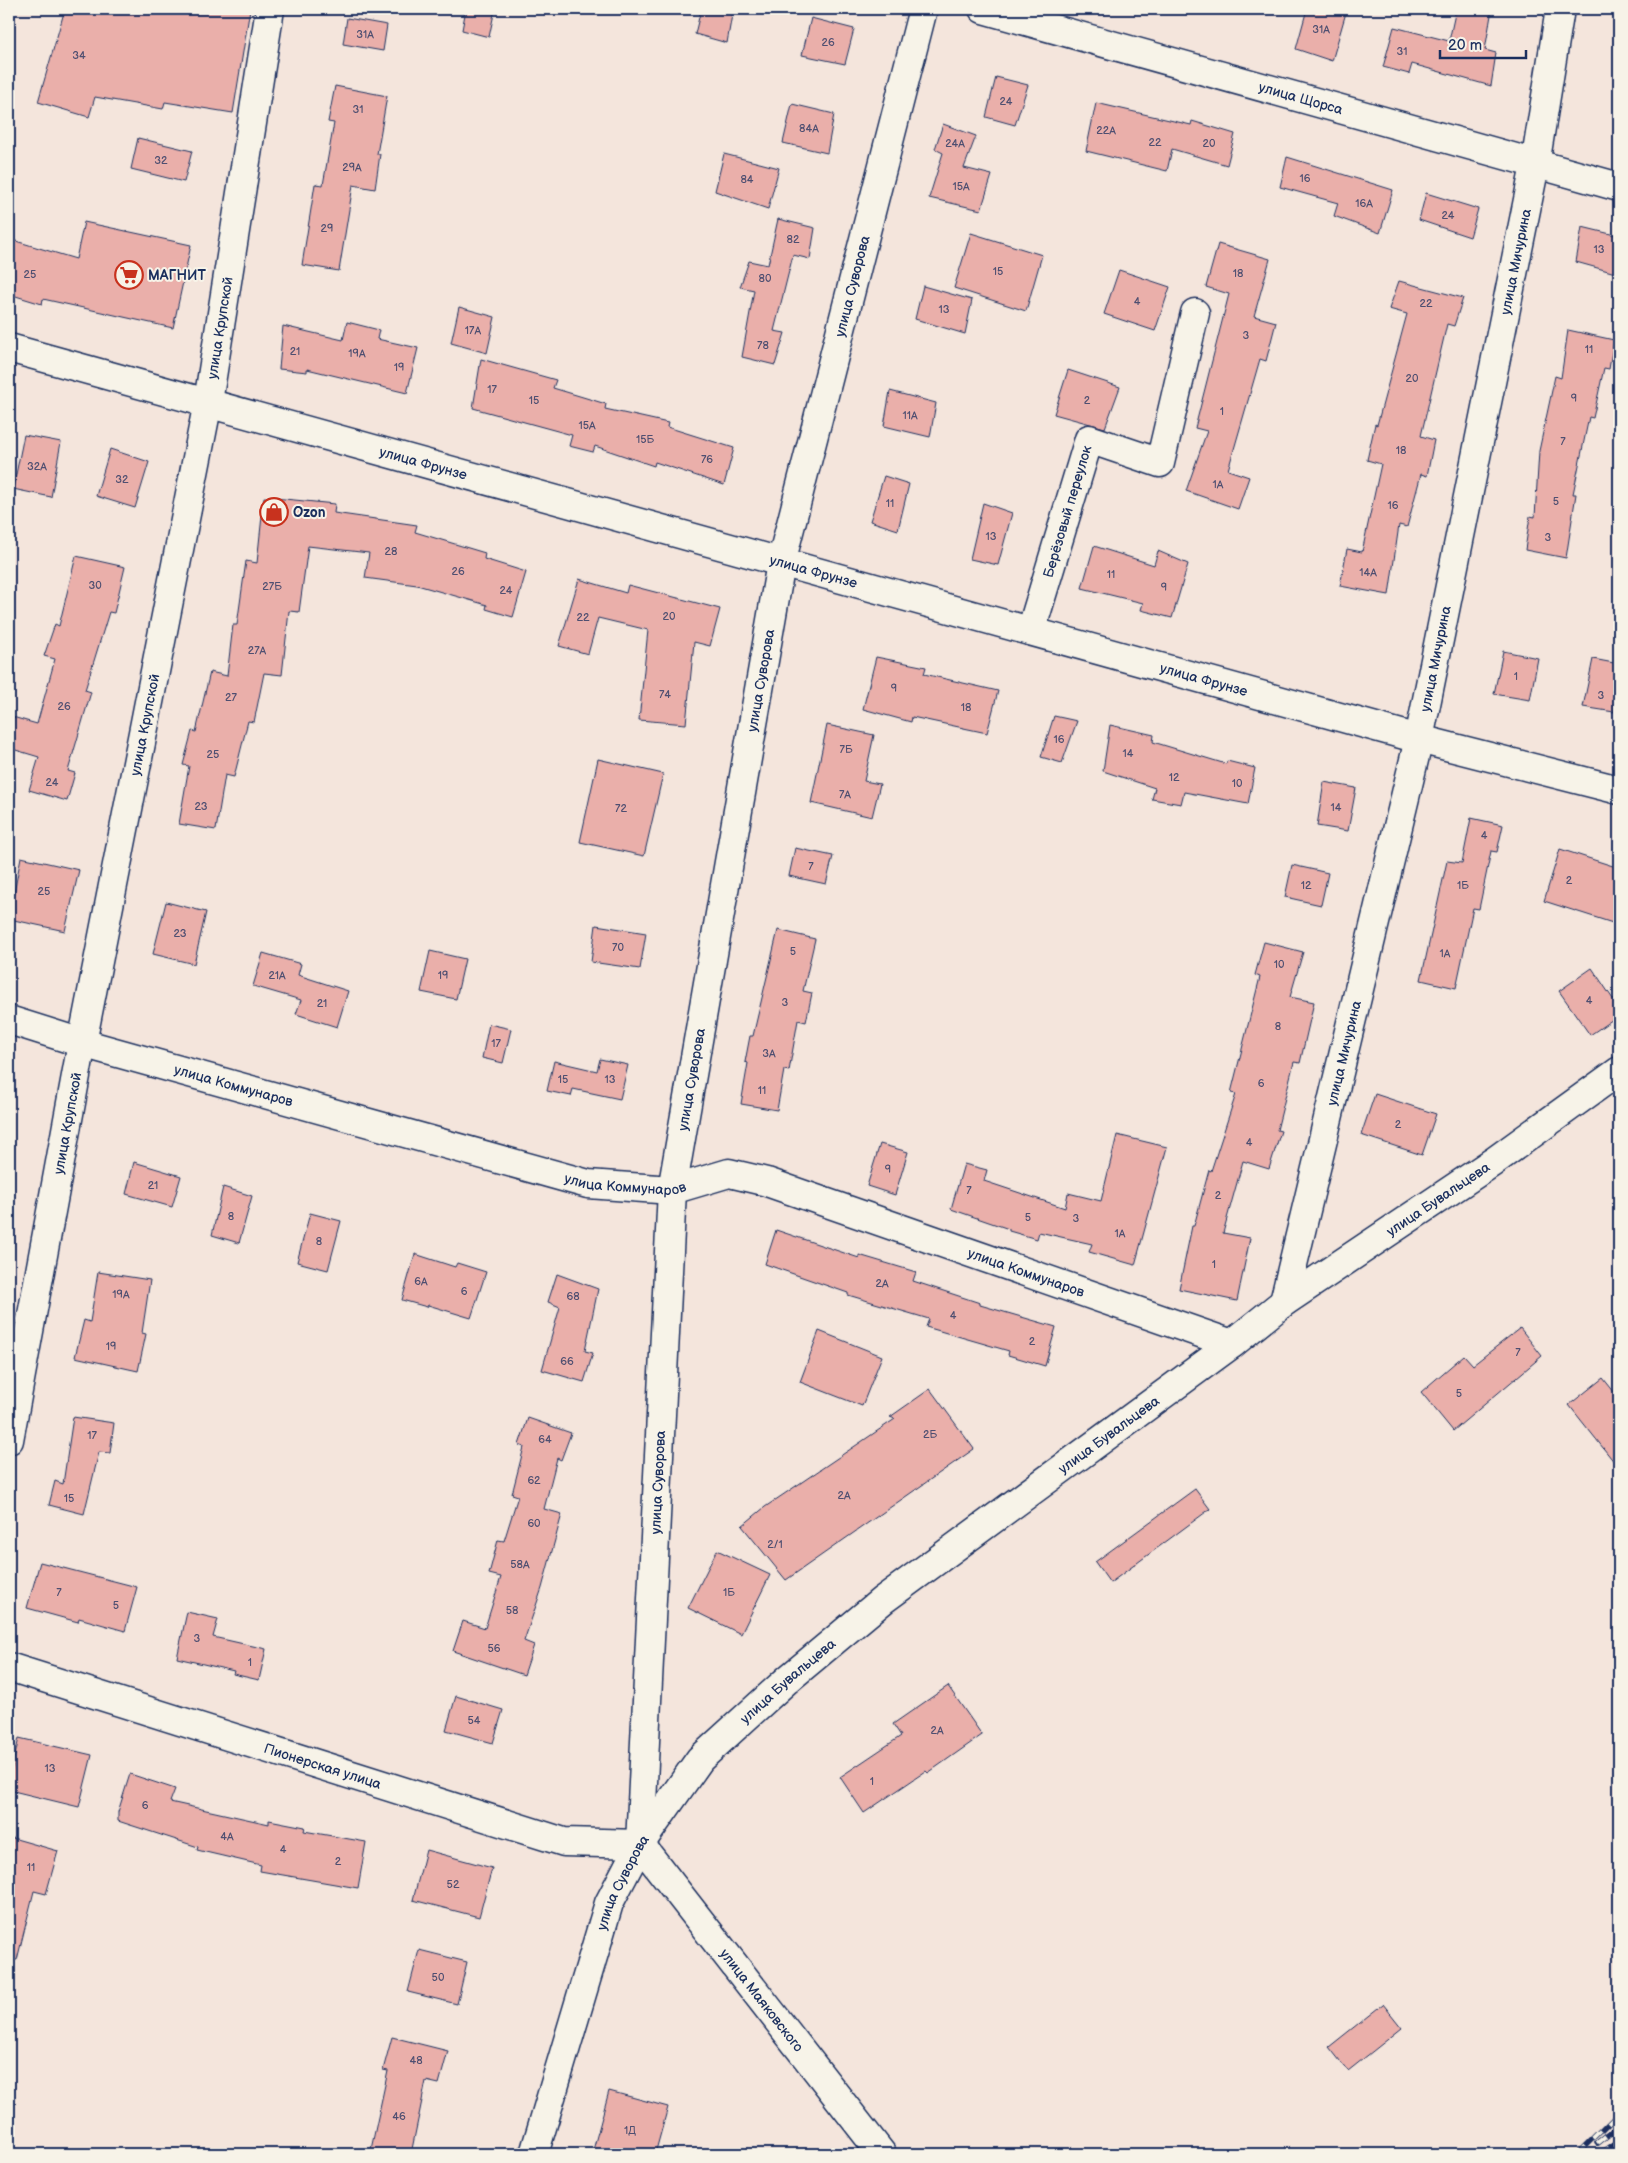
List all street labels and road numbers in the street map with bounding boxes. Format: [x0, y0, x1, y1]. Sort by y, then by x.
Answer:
street label: улица Щорса [1257, 78, 1345, 118]
street label: улица Мичурина [1496, 206, 1535, 316]
street label: улица Суворова [831, 233, 873, 339]
street label: улица Крупской [203, 275, 236, 380]
street label: улица Фрунзе [378, 443, 469, 483]
street label: Берёзовый переулок [1039, 443, 1095, 579]
street label: улица Фрунзе [768, 551, 860, 591]
street label: улица Мичурина [1416, 603, 1454, 713]
street label: улица Суворова [743, 627, 778, 733]
street label: улица Фрунзе [1158, 659, 1250, 700]
street label: улица Крупской [126, 672, 163, 777]
street label: улица Мичурина [1323, 998, 1365, 1107]
street label: улица Суворова [674, 1026, 709, 1132]
street label: улица Коммунаров [172, 1061, 296, 1110]
street label: улица Крупской [50, 1071, 85, 1176]
street label: улица Бувальцева [1383, 1158, 1493, 1240]
street label: улица Коммунаров [562, 1169, 689, 1198]
street label: улица Коммунаров [965, 1244, 1087, 1301]
street label: улица Бувальцева [1055, 1391, 1163, 1477]
street label: улица Суворова [647, 1429, 669, 1535]
street label: улица Бувальцева [736, 1634, 839, 1727]
street label: Пионерская улица [262, 1739, 384, 1793]
street label: улица Суворова [593, 1831, 653, 1932]
street label: улица Маяковского [716, 1945, 807, 2055]

